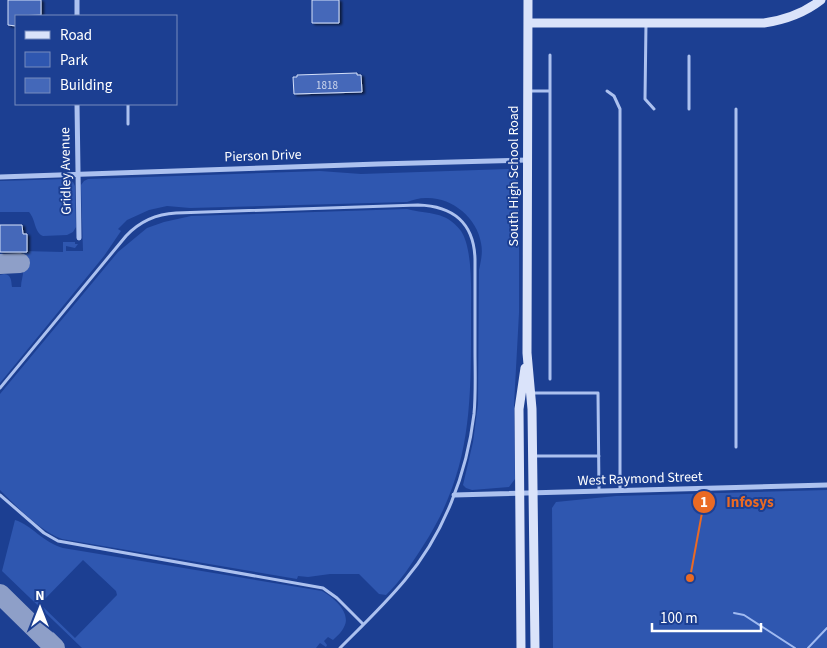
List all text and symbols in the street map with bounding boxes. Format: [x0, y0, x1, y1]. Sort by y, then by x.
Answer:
legend [15, 15, 178, 105]
text: Road [60, 25, 92, 46]
text: Park [60, 50, 89, 71]
text: Building [60, 75, 113, 96]
house number: 1818 [316, 78, 338, 93]
street label: South High School Road [504, 106, 524, 246]
street label: Gridley Avenue [55, 127, 77, 215]
street label: Pierson Drive [224, 145, 302, 167]
street label: West Raymond Street [577, 467, 703, 491]
callout: Infosys [691, 487, 784, 517]
text: 1 [700, 492, 708, 513]
text: Infosys [726, 492, 774, 513]
north arrow [15, 583, 65, 633]
text: N [35, 586, 45, 606]
scale bar [652, 600, 761, 632]
text: 100 m [660, 608, 698, 629]

